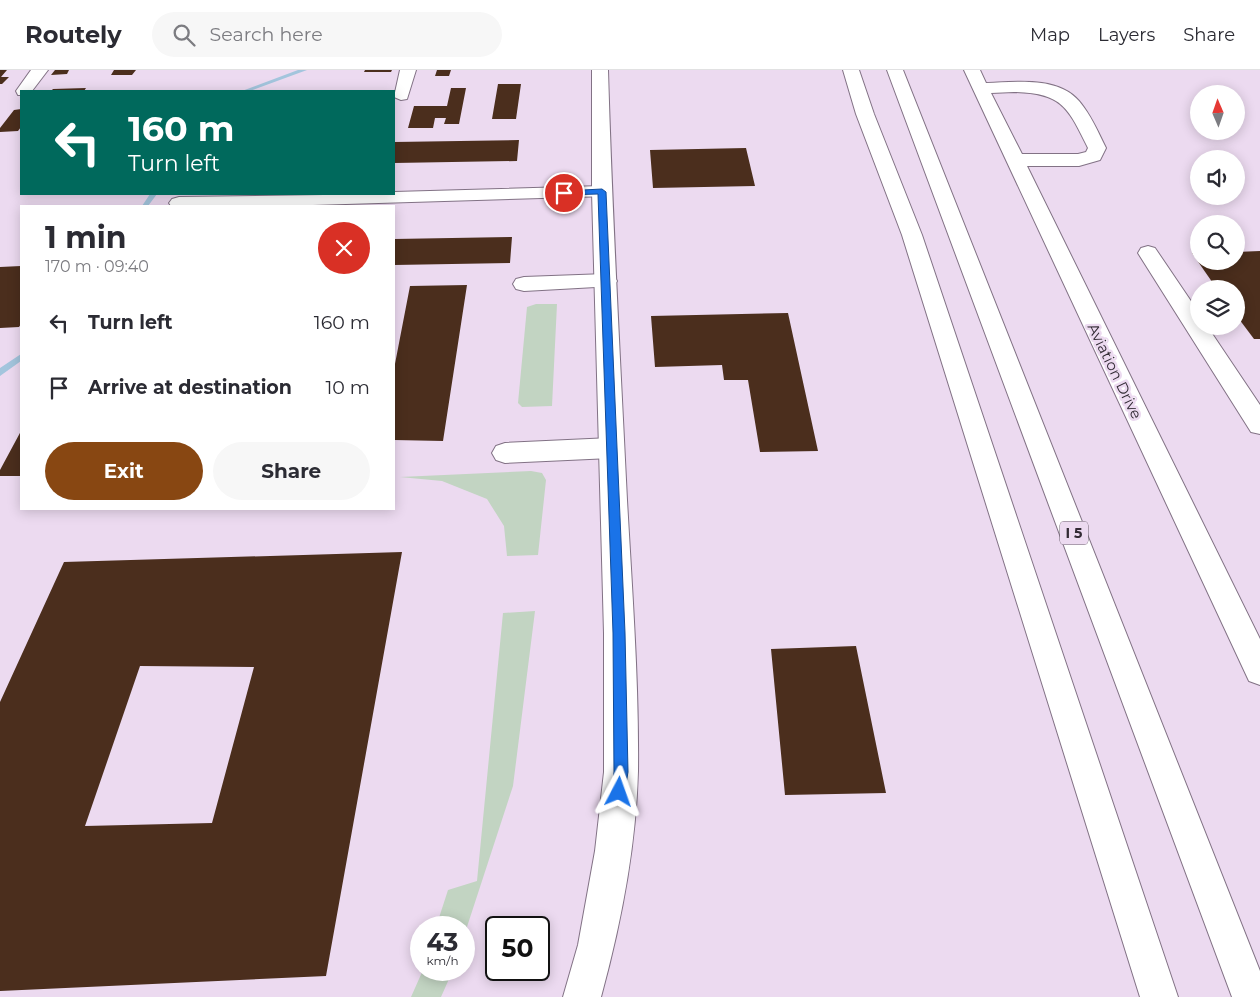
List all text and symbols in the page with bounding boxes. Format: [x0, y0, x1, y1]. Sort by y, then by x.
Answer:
search box [152, 12, 502, 57]
text: Routely [25, 20, 122, 49]
icon: search [170, 21, 198, 49]
text: Search here [210, 23, 323, 46]
text: Map [1030, 24, 1070, 46]
text: Layers [1098, 24, 1155, 46]
text: Share [1183, 24, 1235, 46]
north arrow [1190, 85, 1245, 140]
map controls [1190, 85, 1245, 335]
text: 160 m [128, 107, 234, 150]
icon: left [45, 110, 110, 175]
text: Turn left [128, 150, 220, 177]
button: sound [1190, 150, 1245, 205]
pin [543, 172, 585, 214]
icon: arrive [550, 179, 578, 207]
button: search [1190, 215, 1245, 270]
text: 1 min [45, 219, 126, 256]
button: close [318, 222, 370, 274]
text: 170 m · 09:40 [45, 257, 149, 276]
button: layers [1190, 280, 1245, 335]
icon: left [45, 309, 73, 337]
text: Turn left [88, 311, 173, 334]
text: 160 m [314, 311, 370, 334]
street label: Aviation Drive [1084, 320, 1146, 422]
icon: arrive [45, 374, 73, 402]
text: Arrive at destination [88, 376, 292, 399]
text: 10 m [325, 376, 370, 399]
button: Exit [45, 442, 203, 500]
button: Share [213, 442, 370, 500]
road number: I 5 [1060, 522, 1088, 544]
position arrow [592, 765, 644, 817]
speed limit sign: 50 [485, 916, 550, 981]
text: 43 [427, 927, 458, 957]
text: km/h [426, 953, 459, 968]

